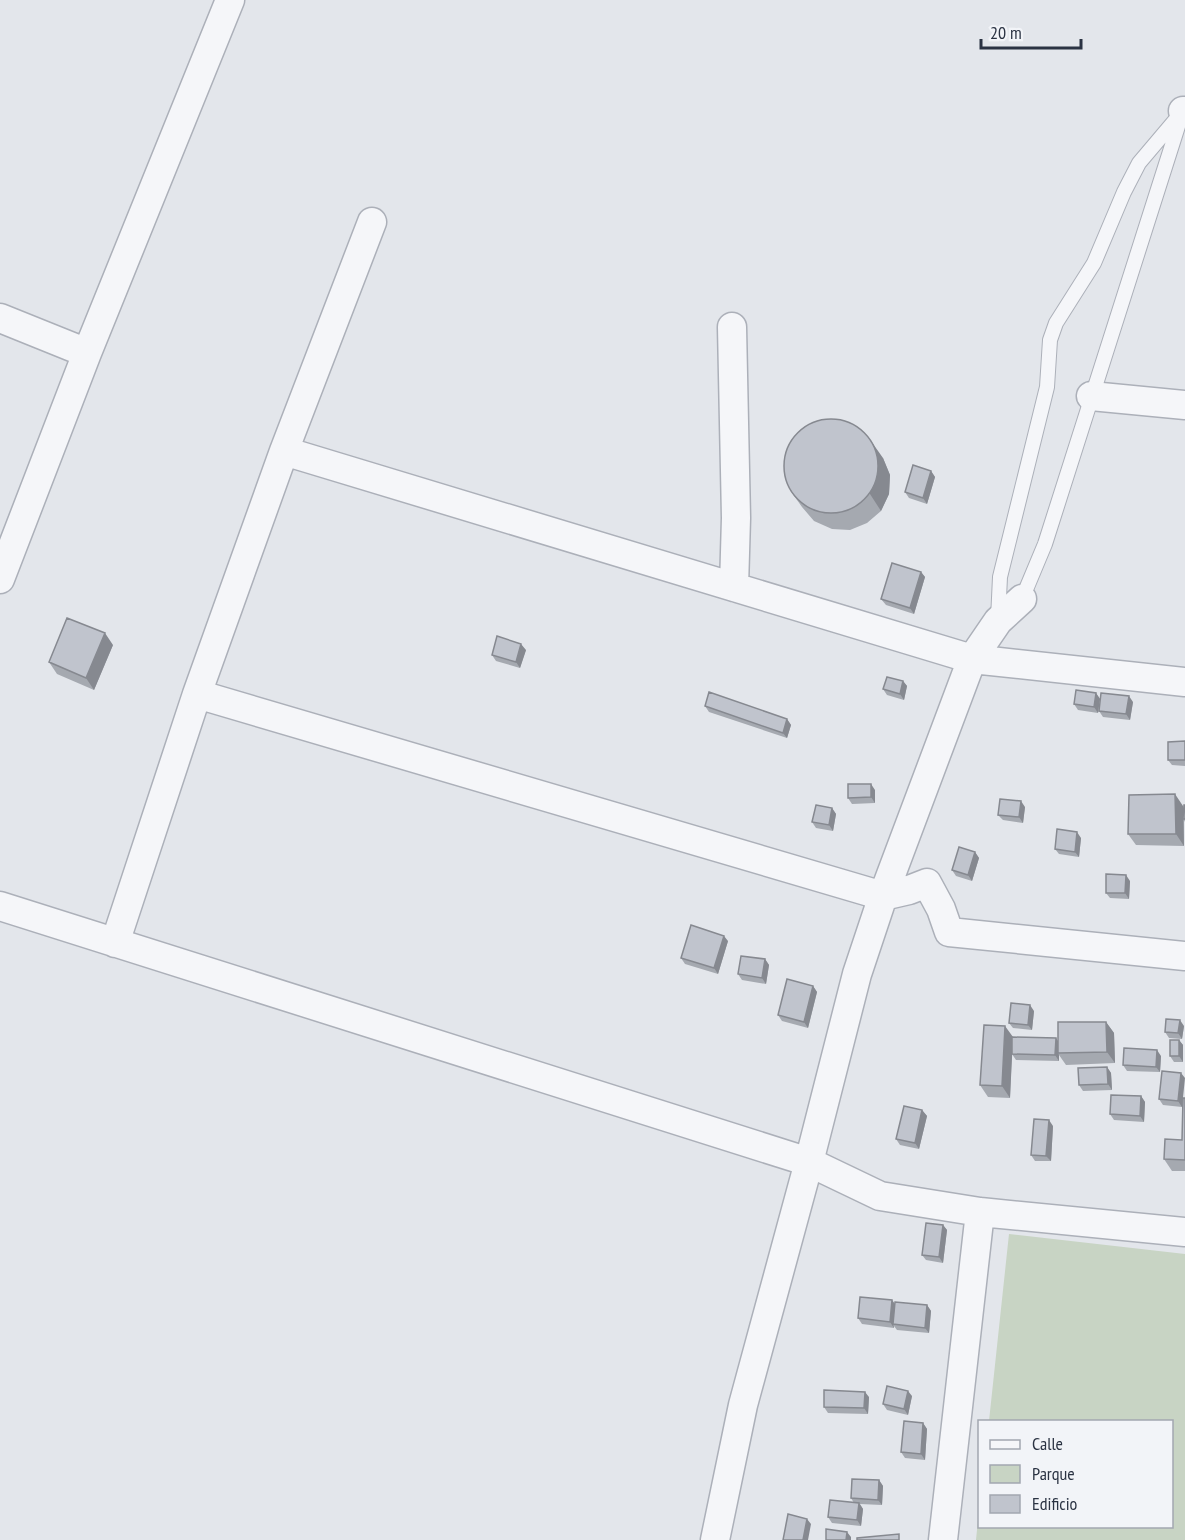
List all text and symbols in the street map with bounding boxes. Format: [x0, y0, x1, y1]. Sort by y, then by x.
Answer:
scale bar [981, 12, 1082, 50]
text: 20 m [990, 21, 1022, 44]
legend [978, 1420, 1173, 1528]
text: Calle [1032, 1432, 1063, 1455]
text: Parque [1032, 1462, 1075, 1485]
text: Edificio [1032, 1492, 1078, 1515]

